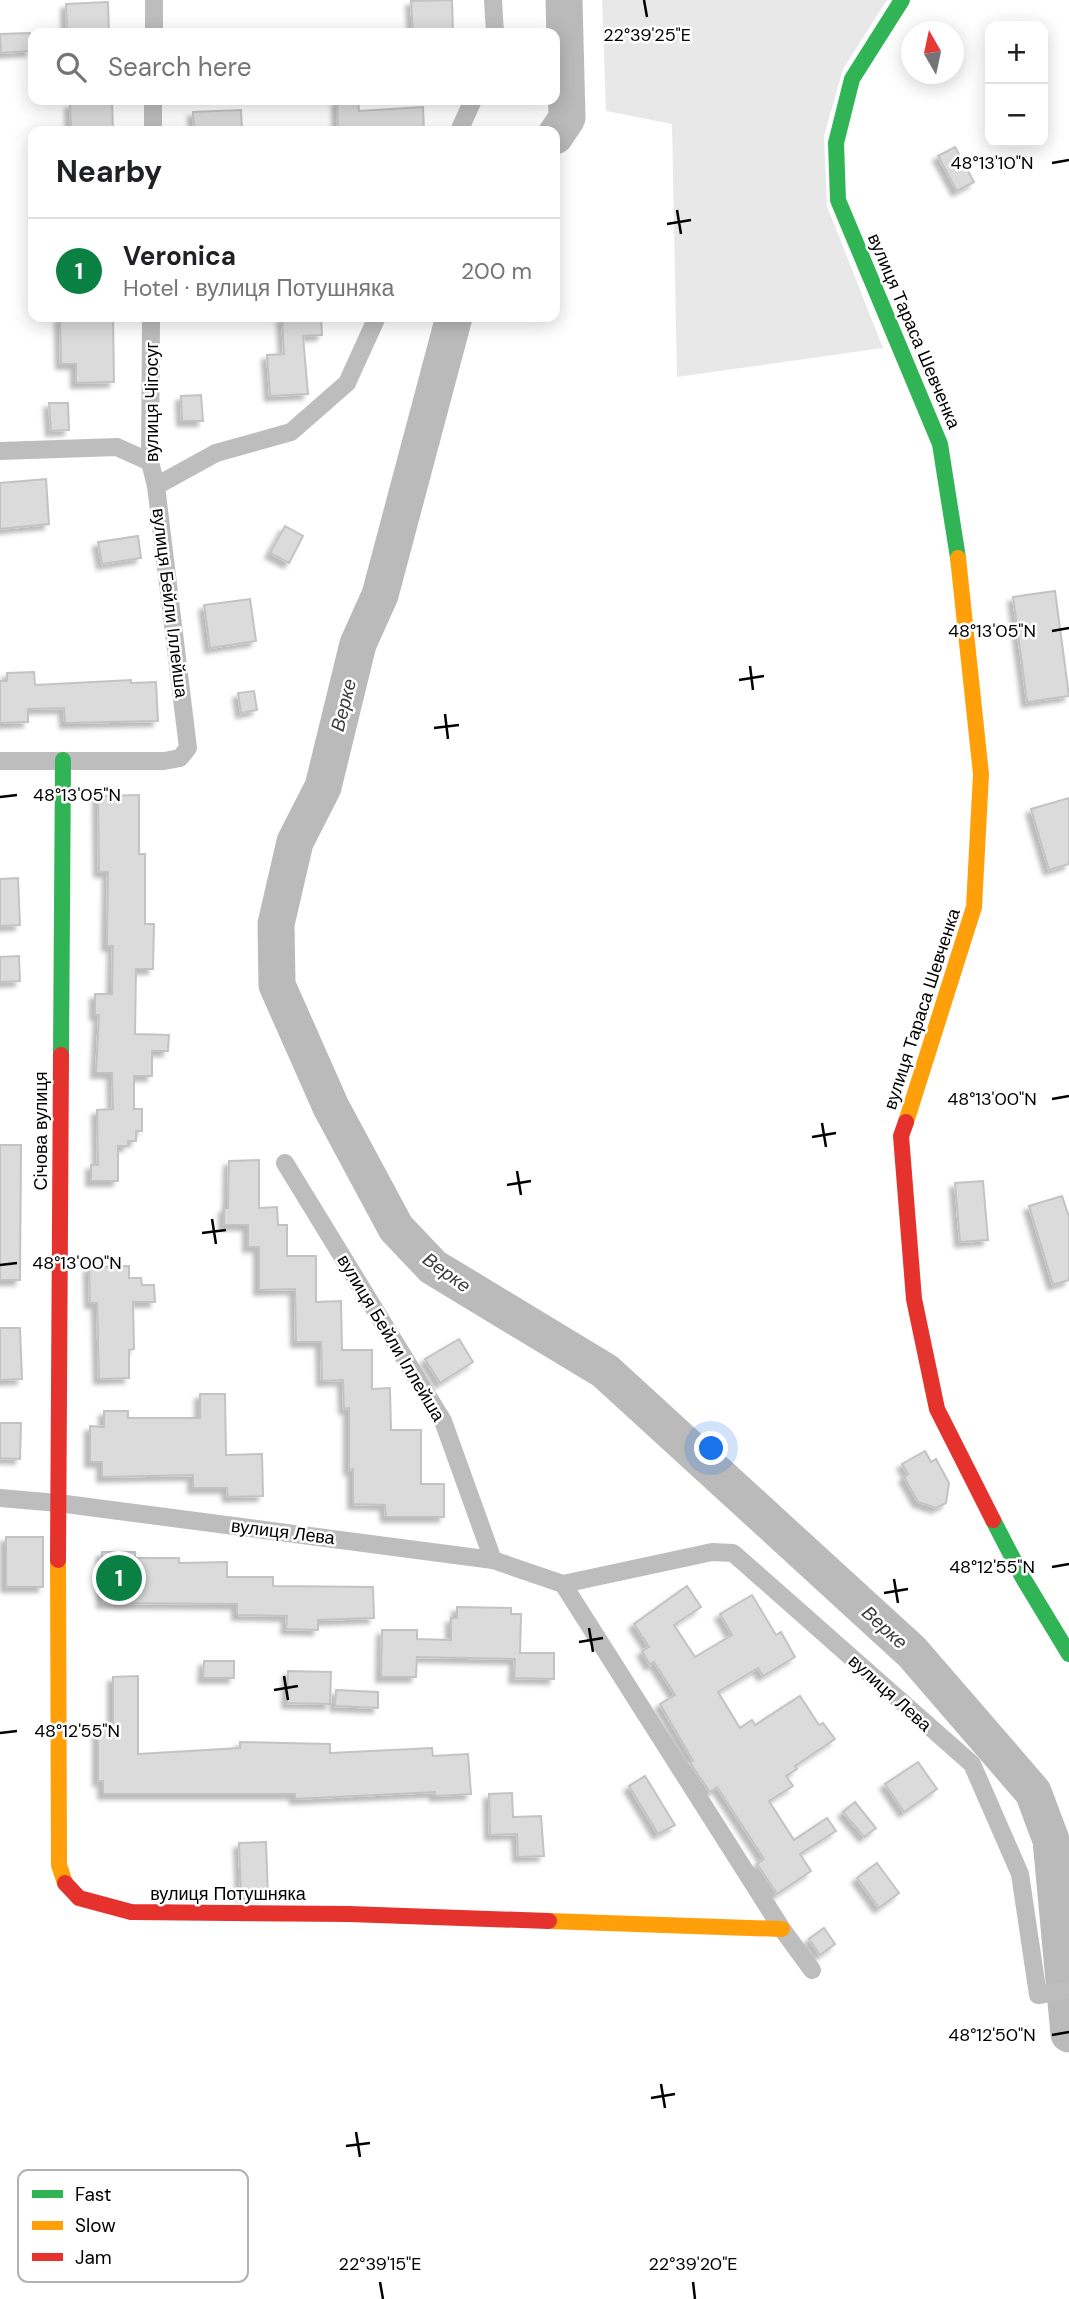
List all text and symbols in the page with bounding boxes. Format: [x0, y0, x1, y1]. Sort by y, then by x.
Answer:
north arrow [901, 21, 964, 84]
map controls [985, 21, 1048, 147]
button: + [985, 21, 1048, 84]
text: 22°39'25"E [603, 23, 691, 47]
search box [28, 28, 560, 105]
icon: search [52, 48, 90, 86]
text: Search here [108, 50, 251, 84]
button: − [985, 84, 1048, 147]
text: 48°13'10"N [951, 151, 1033, 175]
text: Nearby [56, 152, 162, 191]
street label: вулиця Тараса Шевченка [862, 230, 966, 433]
text: Veronica [123, 239, 236, 273]
text: 1 [75, 256, 83, 286]
text: 200 m [461, 256, 532, 286]
text: Hotel · вулиця Потушняка [123, 273, 394, 303]
street label: вулиця Чігосуг [140, 342, 164, 462]
street label: вулиця Бейли Іллейша [146, 507, 194, 700]
text: 48°13'05"N [948, 619, 1036, 643]
water label: Верке [325, 676, 362, 734]
text: 48°13'05"N [33, 783, 121, 807]
street label: вулиця Тараса Шевченка [878, 904, 966, 1113]
street label: Січова вулиця [29, 1072, 53, 1190]
text: 48°13'00"N [947, 1087, 1037, 1111]
water label: Верке [418, 1247, 476, 1298]
street label: вулиця Бейли Іллейша [332, 1250, 451, 1427]
text: 48°13'00"N [32, 1251, 122, 1275]
your location [694, 1431, 728, 1465]
street label: вулиця Лева [230, 1514, 337, 1550]
pin: 1 [96, 1552, 142, 1604]
text: 48°12'55"N [949, 1555, 1035, 1579]
water label: Верке [856, 1600, 913, 1655]
street label: вулиця Лева [843, 1649, 938, 1737]
text: 48°12'55"N [34, 1719, 120, 1743]
street label: вулиця Потушняка [150, 1882, 307, 1906]
text: 48°12'50"N [948, 2023, 1036, 2047]
legend [18, 2170, 248, 2282]
text: Fast [75, 2182, 111, 2207]
text: Slow [75, 2213, 116, 2238]
text: Jam [75, 2245, 112, 2270]
text: 22°39'15"E [339, 2252, 421, 2276]
text: 22°39'20"E [648, 2252, 738, 2276]

